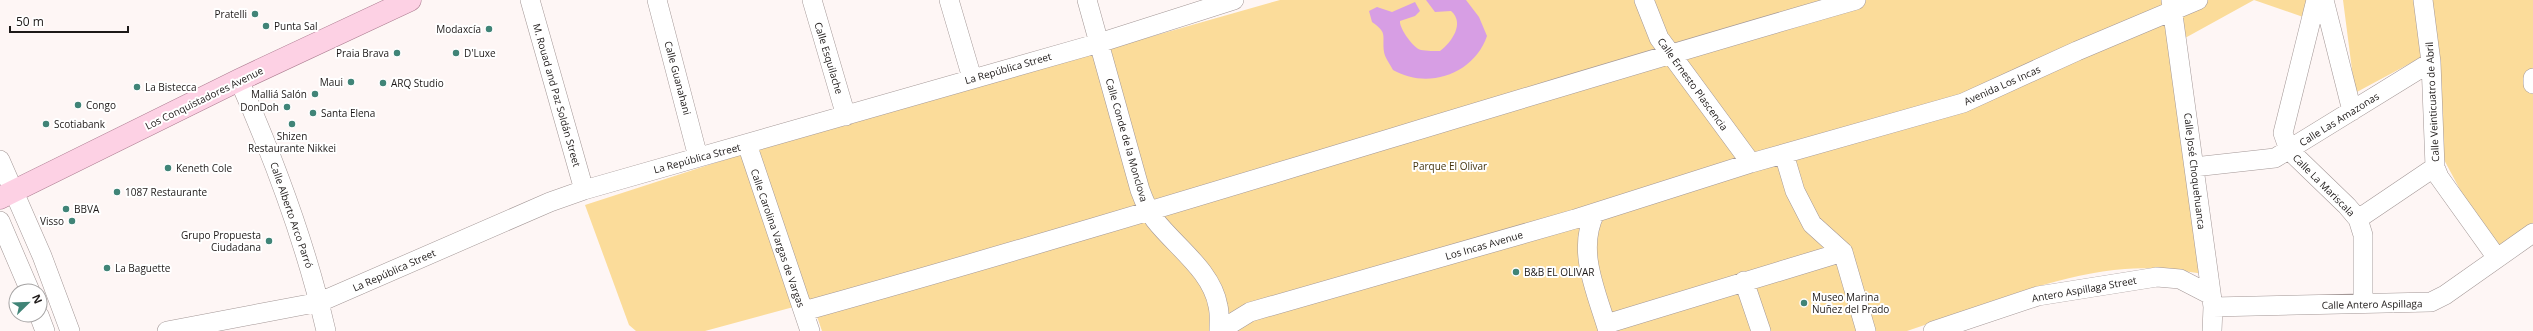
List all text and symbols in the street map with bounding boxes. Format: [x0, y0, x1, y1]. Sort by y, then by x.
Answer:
place label: Pratelli [215, 7, 247, 21]
scale bar [10, 8, 128, 34]
marker: Pratelli [250, 9, 260, 19]
text: 50 m [16, 13, 44, 30]
place label: Punta Sal [274, 19, 318, 33]
street label: Calle Esquilache [811, 20, 847, 96]
marker: Punta Sal [261, 21, 271, 31]
place label: Modaxcía [436, 22, 481, 36]
street label: M. Rouad and Paz Soldán Street [530, 22, 584, 169]
marker: Modaxcía [484, 24, 494, 34]
street label: Calle Ernesto Plascencia [1654, 35, 1732, 133]
street label: Calle Guanahani [661, 39, 695, 117]
street label: Calle Veinticuatro de Abril [2422, 42, 2442, 162]
place label: Praia Brava [336, 46, 389, 60]
place label: D'Luxe [464, 46, 496, 60]
marker: Praia Brava [392, 48, 402, 58]
marker: D'Luxe [451, 48, 461, 58]
street label: La República Street [963, 49, 1053, 87]
street label: Avenida Los Incas [1961, 62, 2043, 108]
street label: Los Conquistadores Avenue [143, 63, 266, 133]
place label: Maui [320, 75, 343, 89]
place label: ARQ Studio [391, 76, 444, 90]
marker: Maui [346, 77, 356, 87]
street label: Calle Conde de la Monclova [1103, 77, 1151, 203]
marker: ARQ Studio [378, 78, 388, 88]
place label: La Bistecca [145, 80, 196, 94]
marker: La Bistecca [132, 82, 142, 92]
place label: Malliá Salón [251, 87, 307, 101]
marker: Malliá Salón [310, 89, 320, 99]
street label: Calle Las Amazonas [2296, 89, 2382, 149]
place label: Congo [86, 98, 116, 112]
marker: Congo [73, 100, 83, 110]
place label: DonDoh [240, 100, 279, 114]
marker: DonDoh [282, 102, 292, 112]
place label: Santa Elena [321, 106, 375, 120]
marker: Santa Elena [308, 108, 318, 118]
street label: Calle José Choquehuanca [2181, 112, 2209, 230]
place label: Scotiabank [54, 117, 106, 131]
marker: Scotiabank [41, 119, 51, 129]
marker: Shizen Restaurante Nikkei [287, 119, 297, 129]
place label: Shizen Restaurante Nikkei [248, 129, 336, 155]
street label: La República Street [652, 140, 742, 176]
street label: Calle La Mariscala [2290, 151, 2358, 219]
park label: Parque El Olivar [1413, 159, 1487, 173]
street label: Calle Alberto Arco Parró [267, 160, 317, 270]
place label: Keneth Cole [176, 161, 233, 175]
marker: Keneth Cole [163, 163, 173, 173]
street label: Calle Carolina Vargas de Vargas [748, 167, 808, 310]
place label: 1087 Restaurante [125, 185, 208, 199]
marker: 1087 Restaurante [112, 187, 122, 197]
place label: BBVA [74, 202, 100, 216]
marker: BBVA [61, 204, 71, 214]
place label: Visso [40, 214, 64, 228]
marker: Visso [67, 216, 77, 226]
street label: Los Incas Avenue [1444, 227, 1525, 263]
place label: Grupo Propuesta Ciudadana [181, 228, 261, 254]
marker: Grupo Propuesta Ciudadana [264, 236, 274, 246]
street label: La República Street [350, 245, 438, 295]
place label: La Baguette [115, 261, 171, 275]
marker: La Baguette [102, 263, 112, 273]
place label: B&B EL OLIVAR [1524, 265, 1594, 279]
marker: B&B EL OLIVAR [1511, 267, 1521, 277]
street label: Antero Aspillaga Street [2030, 273, 2138, 305]
north arrow [8, 283, 48, 323]
place label: Museo Marina Nuñez del Prado [1812, 290, 1889, 316]
text: N [29, 292, 46, 306]
street label: Calle Antero Aspillaga [2321, 296, 2423, 312]
marker: Museo Marina Nuñez del Prado [1799, 298, 1809, 308]

